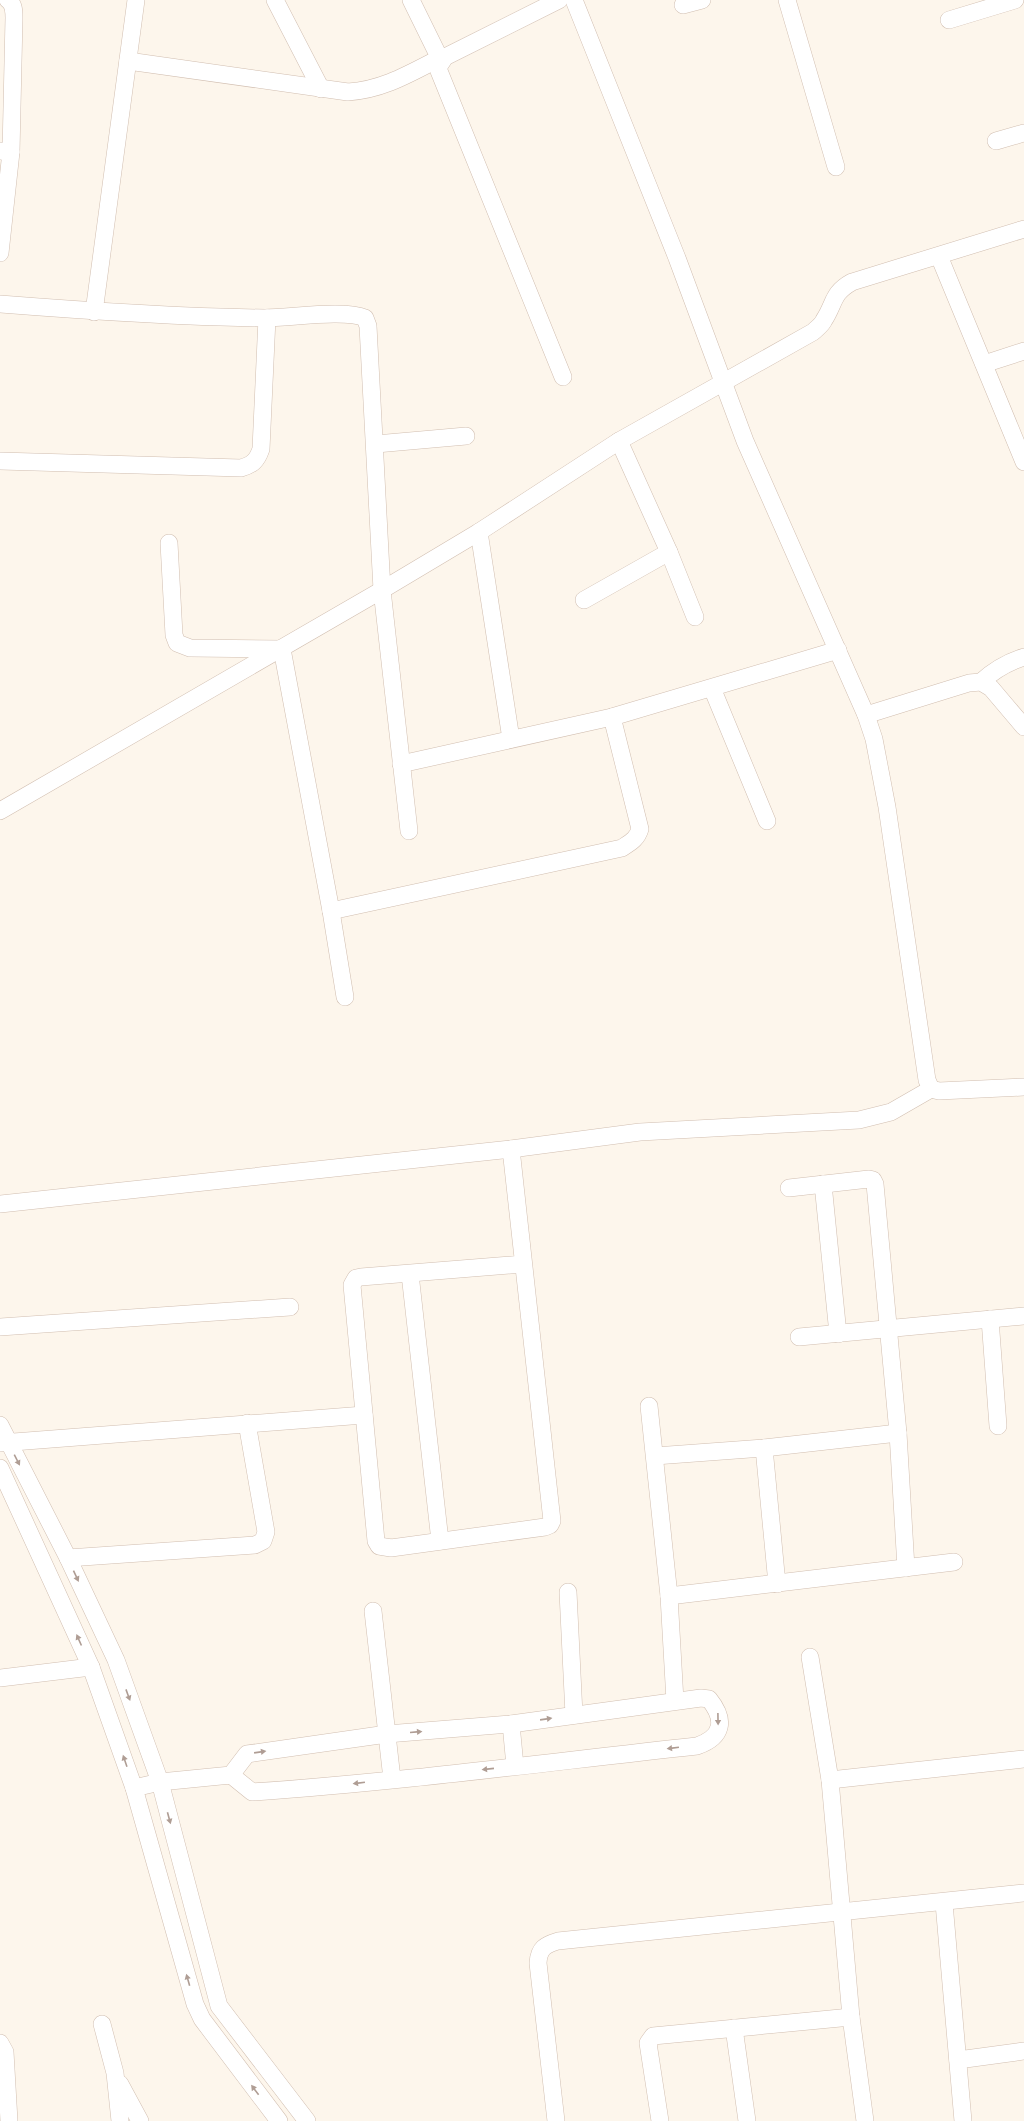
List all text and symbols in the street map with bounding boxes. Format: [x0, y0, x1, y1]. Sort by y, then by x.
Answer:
one-way arrow [14, 1454, 21, 1466]
one-way arrow [73, 1570, 79, 1582]
one-way arrow [76, 1634, 82, 1645]
one-way arrow [126, 1689, 132, 1701]
one-way arrow [715, 1713, 721, 1726]
one-way arrow [540, 1716, 552, 1722]
one-way arrow [410, 1729, 422, 1735]
one-way arrow [667, 1745, 679, 1751]
one-way arrow [254, 1749, 266, 1755]
one-way arrow [121, 1755, 127, 1767]
one-way arrow [482, 1766, 494, 1772]
one-way arrow [353, 1780, 365, 1786]
one-way arrow [166, 1812, 172, 1824]
one-way arrow [185, 1974, 191, 1986]
one-way arrow [251, 2084, 259, 2095]

